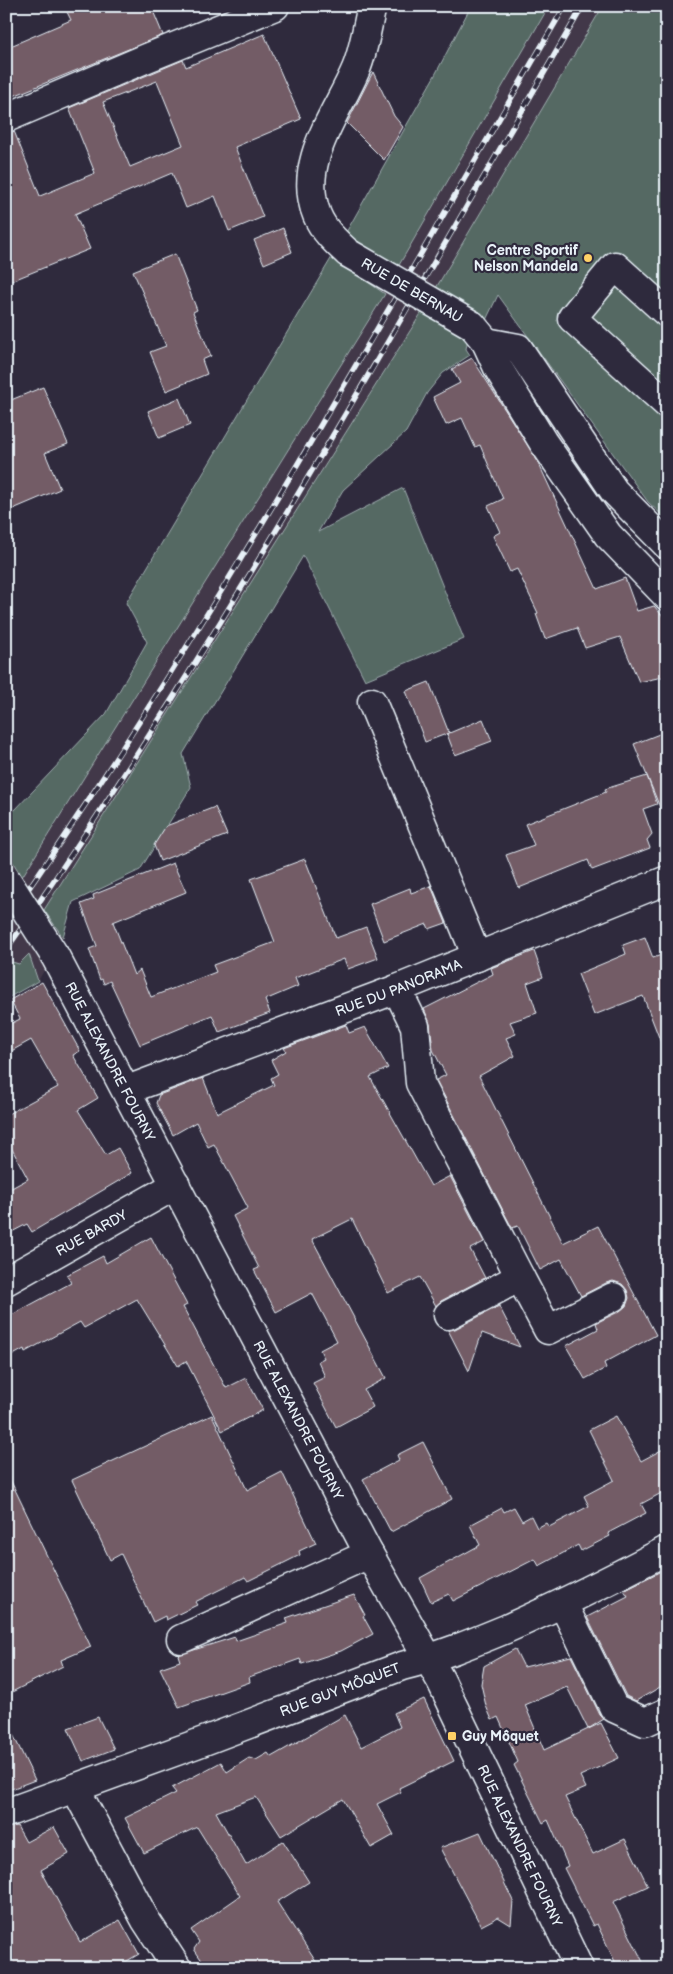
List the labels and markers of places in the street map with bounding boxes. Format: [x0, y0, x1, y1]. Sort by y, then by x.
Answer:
place label: Centre Sportif Nelson Mandela [474, 242, 579, 275]
marker: Centre Sportif Nelson Mandela [582, 252, 594, 264]
place label: Guy Môquet [462, 1728, 539, 1745]
marker: Guy Môquet [446, 1730, 458, 1742]

